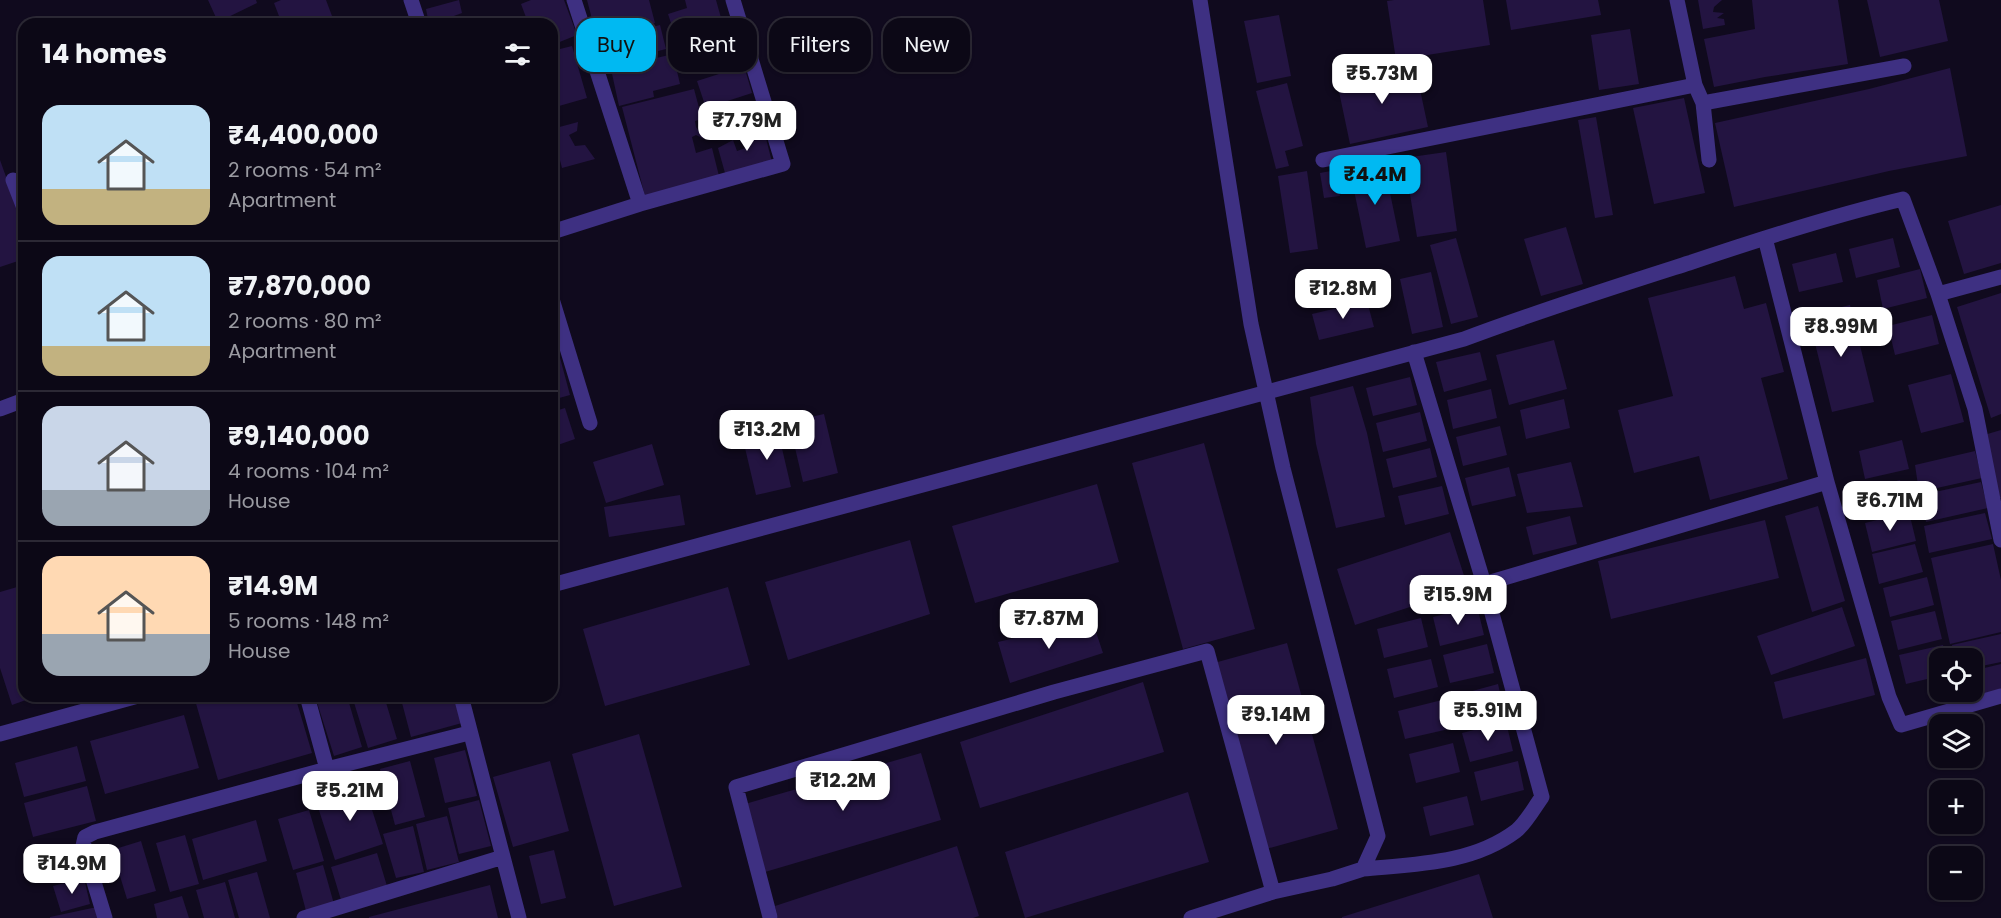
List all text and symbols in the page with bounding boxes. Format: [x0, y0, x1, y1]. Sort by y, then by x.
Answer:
chip: Buy [576, 18, 656, 72]
chip: Rent [668, 18, 757, 72]
chip: Filters [769, 18, 871, 72]
chip: New [883, 18, 970, 72]
text: 14 homes [42, 36, 167, 72]
icon: filters [501, 38, 534, 71]
pin: ₹5.73M [1333, 54, 1431, 105]
text: ₹5.73M [1346, 59, 1418, 87]
pin: ₹7.79M [698, 101, 796, 152]
text: ₹7.79M [712, 106, 782, 134]
text: ₹4,400,000 [228, 117, 378, 153]
icon: home [90, 129, 162, 201]
pin: ₹4.4M [1333, 155, 1417, 206]
text: 2 rooms · 54 m² [228, 156, 382, 184]
text: ₹4.4M [1343, 160, 1407, 188]
text: Apartment [228, 186, 336, 214]
text: ₹7,870,000 [228, 268, 371, 304]
pin: ₹12.8M [1294, 269, 1392, 320]
text: ₹12.8M [1309, 274, 1377, 302]
icon: home [90, 280, 162, 352]
text: 2 rooms · 80 m² [228, 307, 382, 335]
pin: ₹8.99M [1792, 307, 1890, 358]
text: ₹8.99M [1804, 312, 1878, 340]
text: Apartment [228, 337, 336, 365]
pin: ₹13.2M [718, 410, 816, 461]
text: ₹13.2M [734, 415, 801, 443]
text: ₹9,140,000 [228, 418, 370, 454]
icon: home [90, 430, 162, 502]
text: 4 rooms · 104 m² [228, 457, 389, 485]
pin: ₹6.71M [1841, 481, 1939, 532]
text: ₹6.71M [1857, 486, 1923, 514]
text: House [228, 487, 290, 515]
text: ₹14.9M [228, 568, 318, 604]
pin: ₹15.9M [1409, 575, 1507, 626]
icon: home [90, 580, 162, 652]
text: ₹15.9M [1424, 580, 1492, 608]
pin: ₹7.87M [1000, 599, 1098, 650]
text: ₹7.87M [1014, 604, 1084, 632]
text: 5 rooms · 148 m² [228, 607, 389, 635]
text: House [228, 637, 290, 665]
map controls [1929, 648, 1983, 900]
button: locate [1929, 648, 1983, 702]
pin: ₹5.91M [1439, 691, 1537, 742]
pin: ₹9.14M [1227, 695, 1325, 746]
text: ₹5.91M [1454, 696, 1522, 724]
text: ₹9.14M [1241, 700, 1311, 728]
button: layers [1929, 714, 1983, 768]
pin: ₹12.2M [794, 761, 892, 812]
text: ₹12.2M [810, 766, 876, 794]
pin: ₹5.21M [301, 771, 399, 822]
text: ₹5.21M [316, 776, 384, 804]
button: + [1929, 780, 1983, 834]
pin: ₹14.9M [23, 844, 121, 895]
button: − [1929, 846, 1983, 900]
text: ₹14.9M [37, 849, 107, 877]

